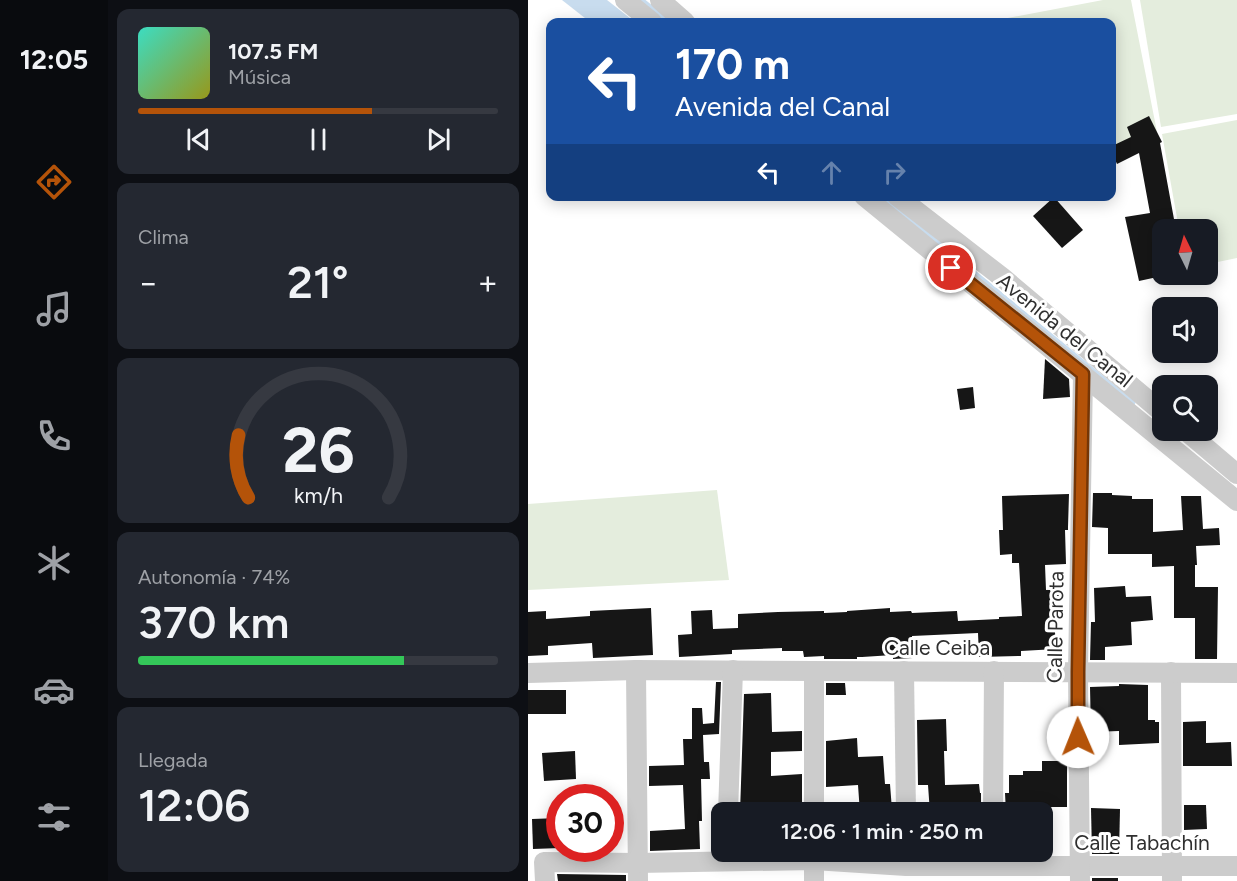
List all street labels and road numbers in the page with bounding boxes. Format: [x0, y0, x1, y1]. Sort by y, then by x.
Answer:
street label: Avenida del Canal [992, 268, 1138, 392]
street label: Calle Parota [1042, 571, 1068, 683]
street label: Calle Ceiba [884, 635, 990, 660]
street label: Calle Tabachín [1074, 830, 1210, 855]

